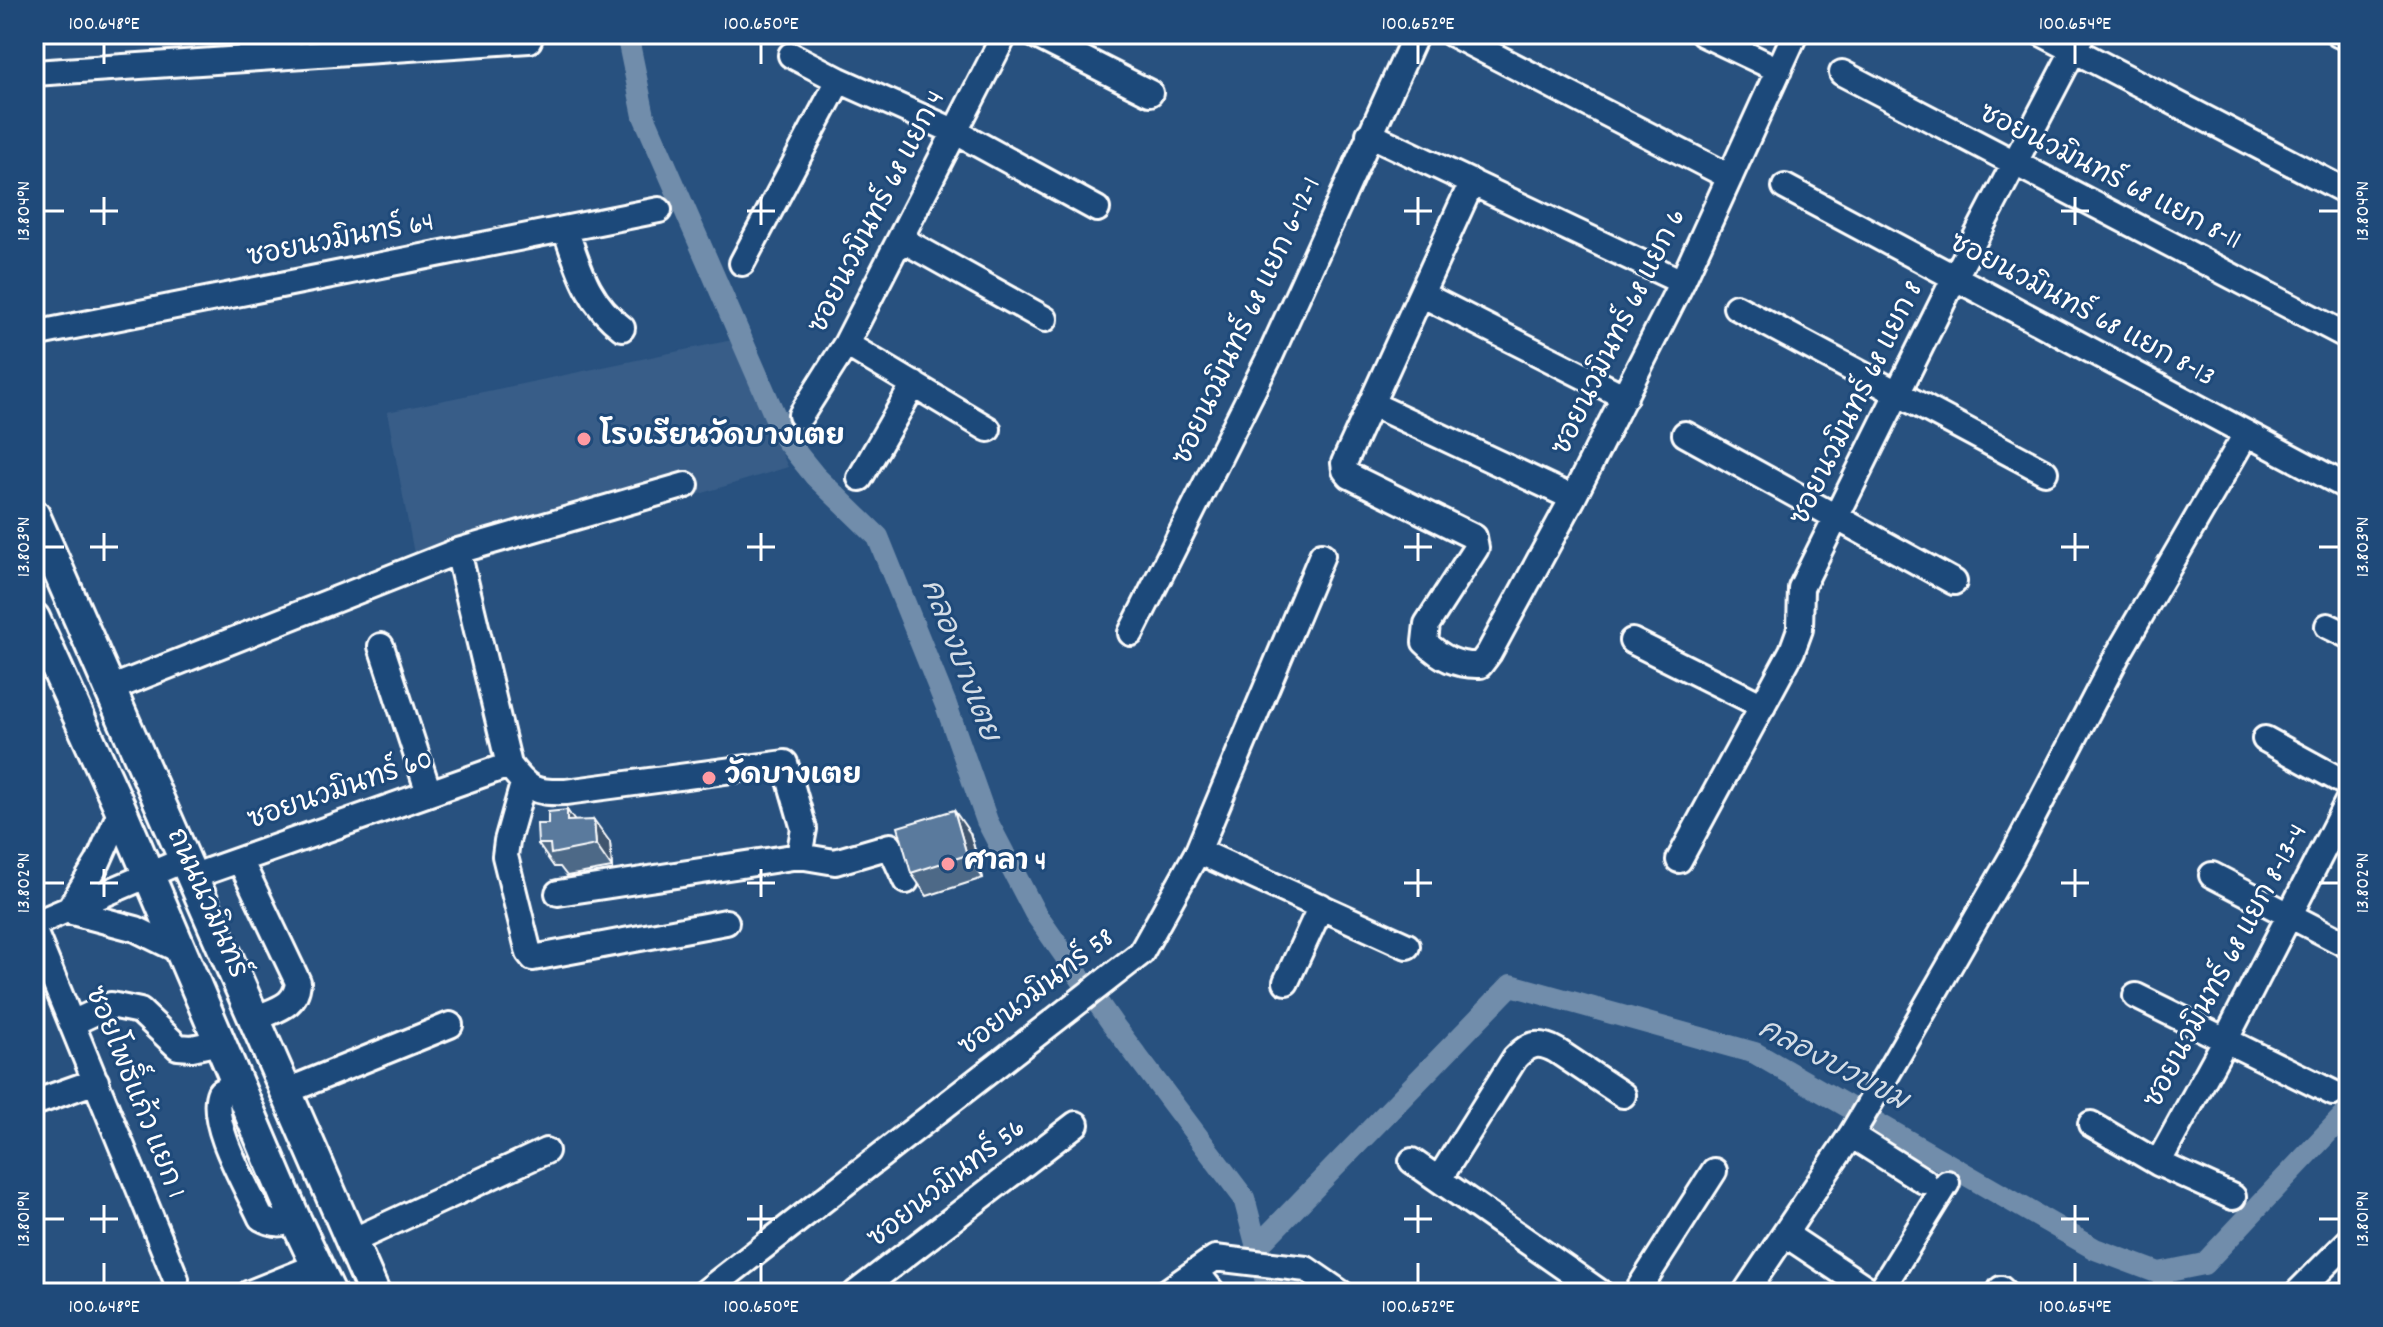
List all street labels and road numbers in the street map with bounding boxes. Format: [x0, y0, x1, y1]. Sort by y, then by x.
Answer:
street label: ซอยนวมินทร์ 68 แยก 4 [797, 83, 958, 341]
street label: ซอยนวมินทร์ 68 แยก 8-11 [1971, 92, 2249, 263]
street label: ซอยนวมินทร์ 68 แยก 6-12-1 [1161, 170, 1333, 473]
street label: ซอยนวมินทร์ 64 [243, 200, 438, 280]
street label: ซอยนวมินทร์ 68 แยก 6 [1540, 201, 1698, 463]
street label: ซอยนวมินทร์ 68 แยก 8-13 [1941, 221, 2223, 399]
street label: ซอยนวมินทร์ 68 แยก 8 [1779, 273, 1936, 533]
street label: ซอยนวมินทร์ 60 [242, 738, 439, 842]
street label: ซอยนวมินทร์ 68 แยก 8-13-4 [2132, 816, 2320, 1116]
street label: ถนนนวมินทร์ [154, 821, 260, 986]
street label: ซอยนวมินทร์ 58 [949, 917, 1125, 1068]
street label: ซอยโพธิ์แก้ว แยก 1 [72, 977, 203, 1205]
street label: ซอยนวมินทร์ 56 [858, 1107, 1036, 1260]

